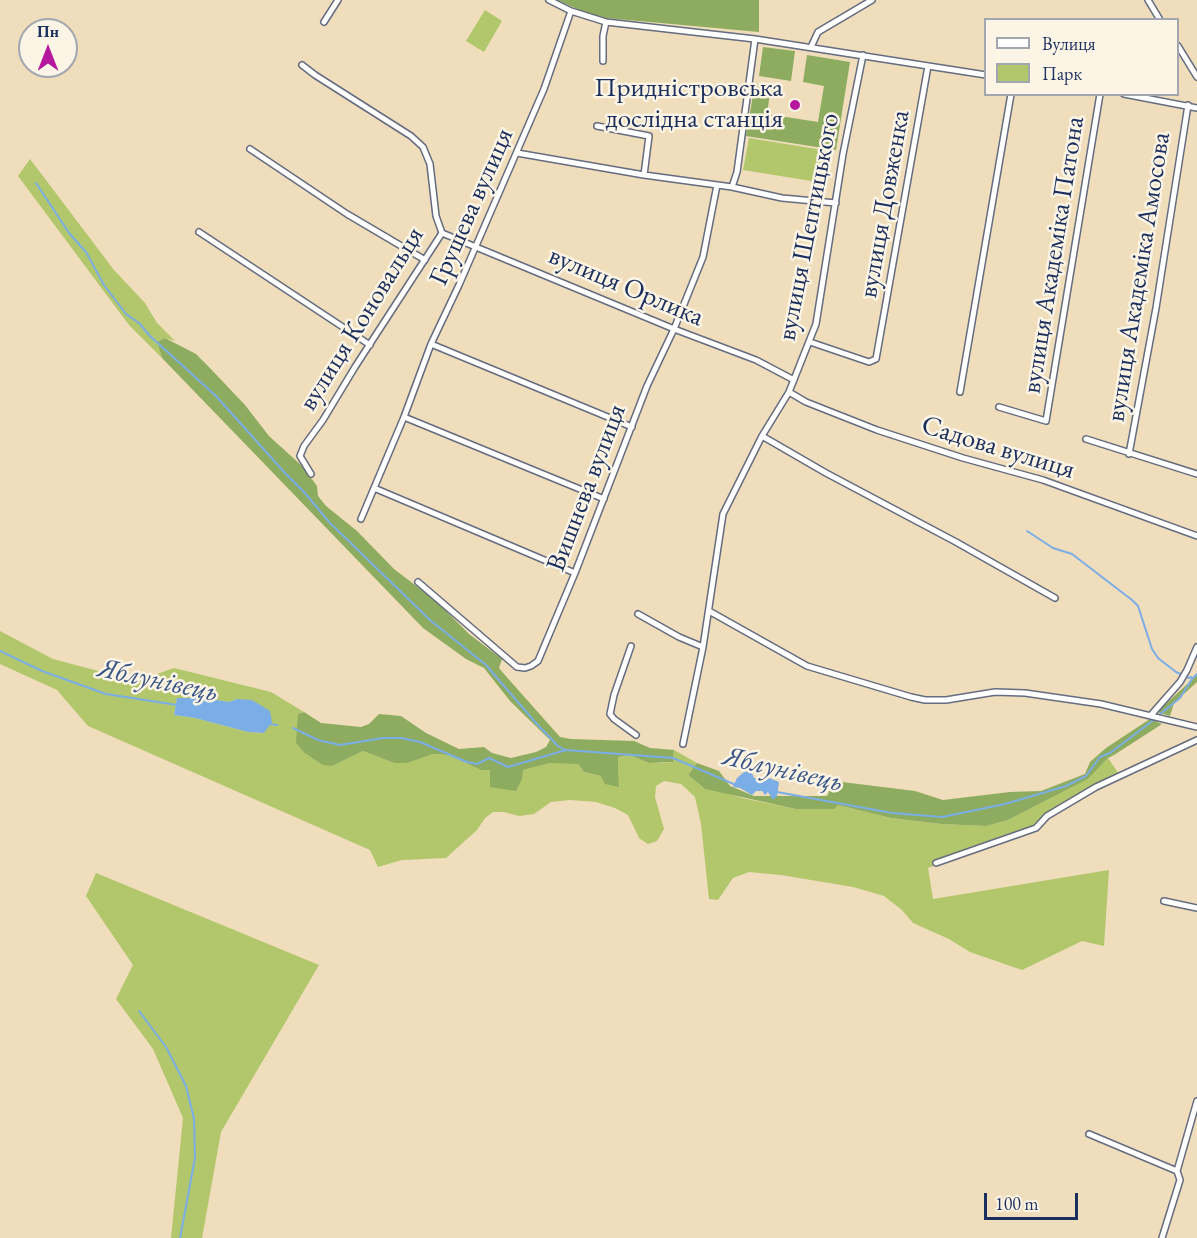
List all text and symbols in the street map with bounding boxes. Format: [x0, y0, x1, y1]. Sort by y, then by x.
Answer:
north arrow [18, 18, 78, 78]
legend [984, 18, 1179, 96]
text: Пн [37, 21, 59, 42]
text: Вулиця [1042, 32, 1095, 55]
text: Парк [1042, 62, 1082, 85]
place label: Придністровська дослідна станція [594, 73, 783, 136]
marker: Придністровська дослідна станція [788, 98, 802, 112]
street label: вулиця Довженка [853, 107, 917, 301]
street label: вулиця Шептицького [771, 110, 847, 344]
street label: вулиця Академіка Патона [1016, 114, 1092, 396]
street label: Грушева вулиця [423, 123, 521, 291]
street label: вулиця Академіка Амосова [1100, 130, 1178, 424]
street label: вулиця Коновальця [292, 221, 432, 417]
street label: вулиця Орлика [544, 240, 708, 334]
street label: Вишнева вулиця [540, 400, 634, 576]
street label: Садова вулиця [917, 409, 1079, 487]
water label: Яблунівець [95, 652, 221, 710]
water label: Яблунівець [720, 740, 846, 800]
scale bar [987, 1181, 1082, 1219]
text: 100 m [995, 1192, 1039, 1215]

